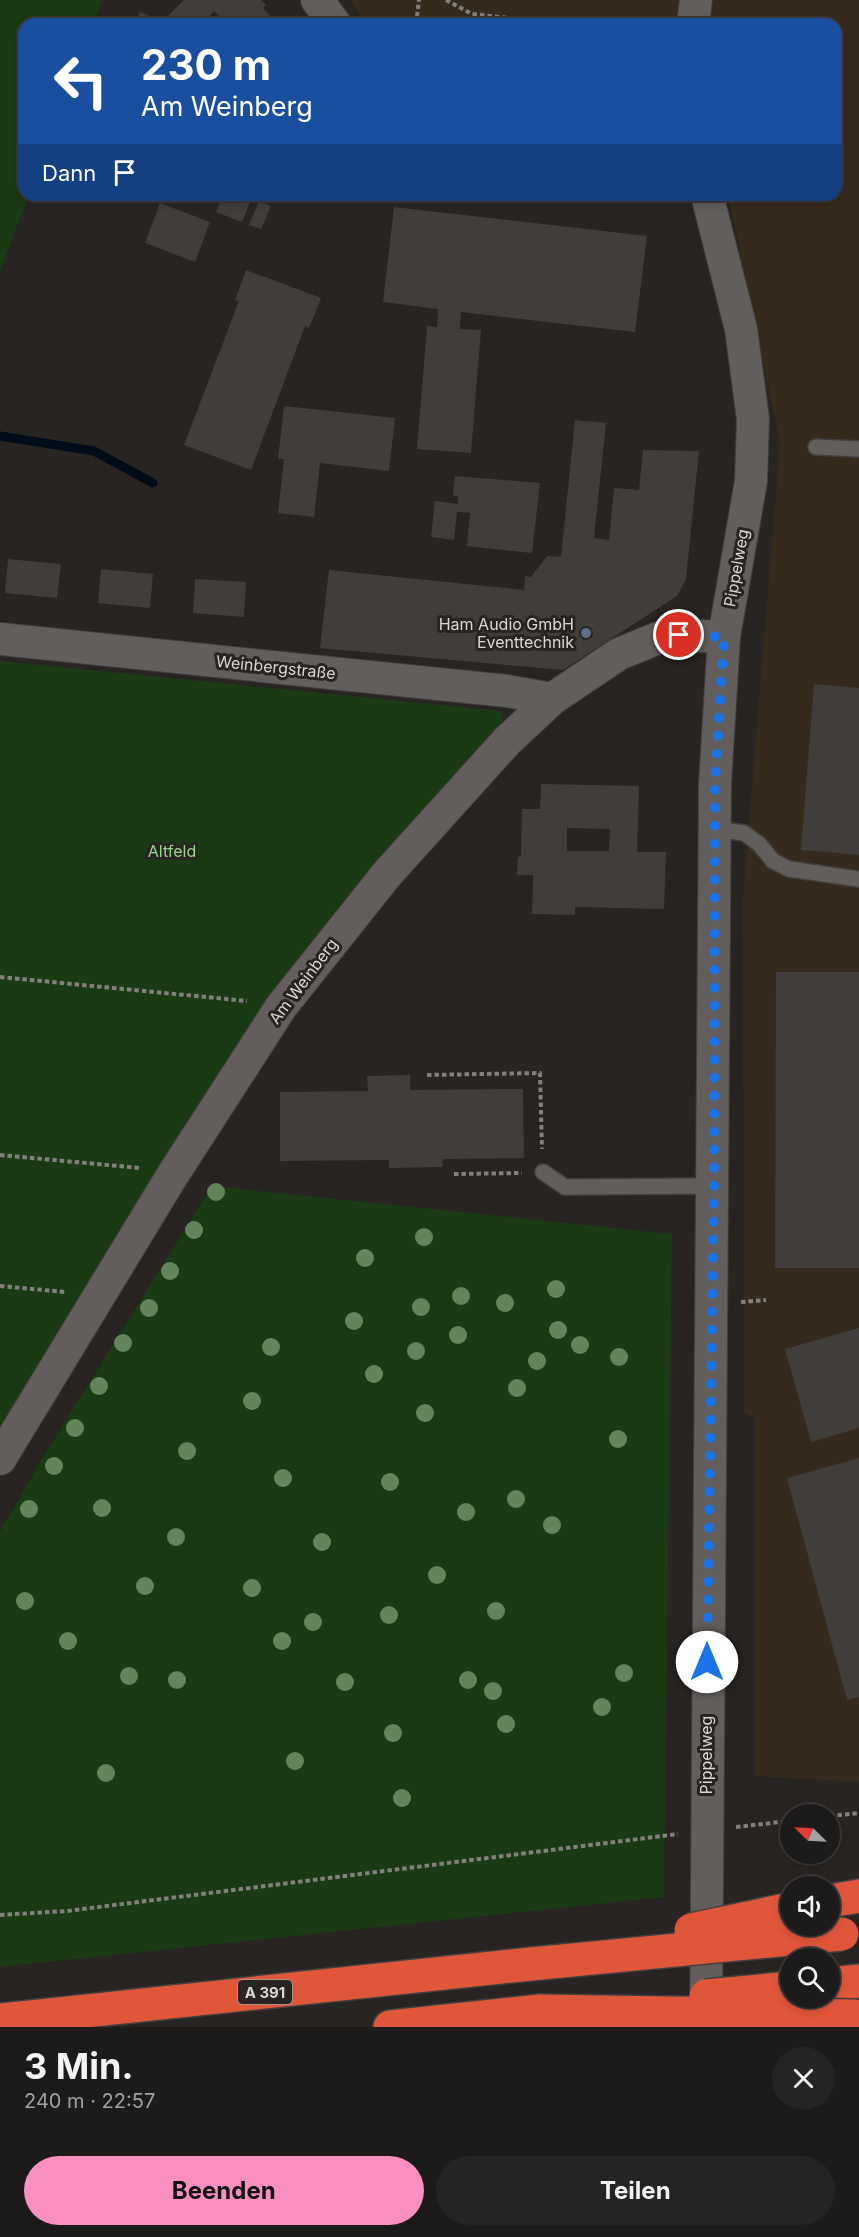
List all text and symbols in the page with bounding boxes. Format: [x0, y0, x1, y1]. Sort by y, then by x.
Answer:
text: 230 m [141, 39, 271, 90]
icon: left [42, 42, 120, 120]
text: Am Weinberg [141, 90, 313, 123]
icon: arrive [108, 156, 141, 189]
text: Dann [42, 160, 96, 186]
street label: Pippelweg [719, 527, 753, 609]
pin [653, 609, 704, 660]
place label: Ham Audio GmbH Eventtechnik [439, 614, 574, 652]
icon: arrive [662, 618, 695, 651]
marker: Ham Audio GmbH Eventtechnik [579, 626, 593, 640]
street label: Weinbergstraße [215, 651, 337, 683]
park label: Altfeld [148, 841, 196, 861]
street label: Am Weinberg [264, 934, 342, 1028]
position arrow [675, 1630, 739, 1694]
street label: Pippelweg [696, 1716, 716, 1794]
north arrow [780, 1804, 840, 1864]
map controls [780, 1804, 840, 2008]
button: sound [780, 1876, 840, 1936]
button: search [780, 1948, 840, 2008]
road number: A 391 [238, 1980, 292, 2004]
text: 3 Min. [24, 2044, 134, 2088]
button: close [772, 2047, 835, 2110]
text: 240 m · 22:57 [24, 2089, 155, 2113]
button: Beenden [24, 2156, 424, 2225]
button: Teilen [436, 2156, 835, 2225]

